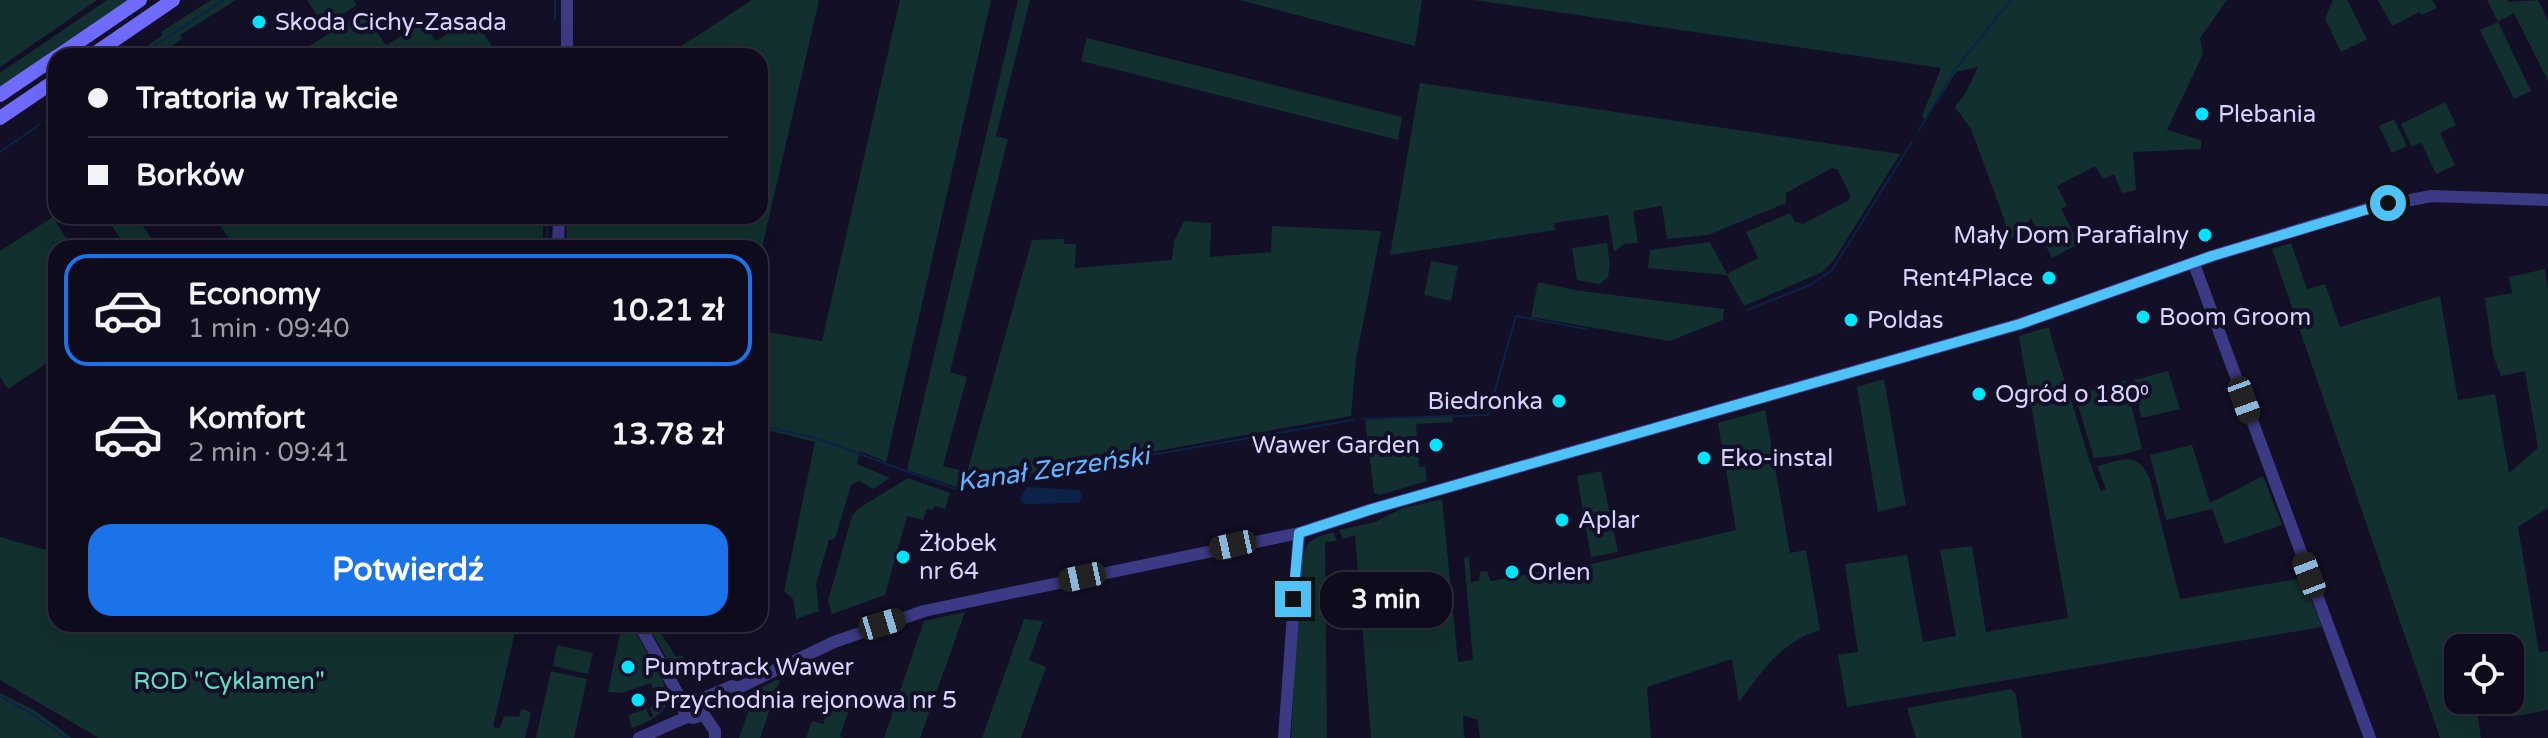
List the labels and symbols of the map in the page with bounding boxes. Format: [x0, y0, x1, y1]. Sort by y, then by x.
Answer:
place label: Skoda Cichy-Zasada [275, 8, 507, 37]
marker: Skoda Cichy-Zasada [250, 13, 268, 31]
place label: Plebania [2218, 100, 2316, 129]
marker: Plebania [2193, 105, 2211, 123]
route start [2370, 185, 2406, 221]
place label: Mały Dom Parafialny [1953, 221, 2189, 250]
marker: Mały Dom Parafialny [2196, 226, 2214, 244]
place label: Rent4Place [1902, 264, 2033, 293]
marker: Rent4Place [2040, 269, 2058, 287]
place label: Boom Groom [2159, 303, 2311, 332]
place label: Poldas [1867, 306, 1944, 335]
marker: Boom Groom [2134, 308, 2152, 326]
marker: Poldas [1842, 311, 1860, 329]
car [2225, 373, 2263, 427]
place label: Ogród o 180⁰ [1995, 380, 2149, 409]
marker: Ogród o 180⁰ [1970, 385, 1988, 403]
place label: Biedronka [1427, 387, 1543, 416]
marker: Biedronka [1550, 392, 1568, 410]
place label: Wawer Garden [1252, 431, 1420, 460]
marker: Wawer Garden [1427, 436, 1445, 454]
water label: Kanał Zerzeński [955, 440, 1155, 498]
place label: Eko-instal [1720, 444, 1833, 473]
marker: Eko-instal [1695, 449, 1713, 467]
place label: Aplar [1578, 506, 1640, 535]
marker: Aplar [1553, 511, 1571, 529]
car [1207, 528, 1259, 562]
place label: Żłobek nr 64 [919, 529, 997, 586]
marker: Żłobek nr 64 [894, 548, 912, 566]
car [2289, 548, 2329, 602]
place label: Orlen [1528, 558, 1591, 587]
car [1056, 560, 1108, 594]
marker: Orlen [1503, 563, 1521, 581]
callout: 3 min [1321, 571, 1453, 627]
route end [1275, 581, 1311, 617]
car [856, 606, 908, 642]
place label: Pumptrack Wawer [644, 653, 855, 682]
marker: Pumptrack Wawer [619, 658, 637, 676]
park label: ROD "Cyklamen" [133, 667, 325, 696]
place label: Przychodnia rejonowa nr 5 [654, 686, 957, 715]
marker: Przychodnia rejonowa nr 5 [629, 691, 647, 709]

